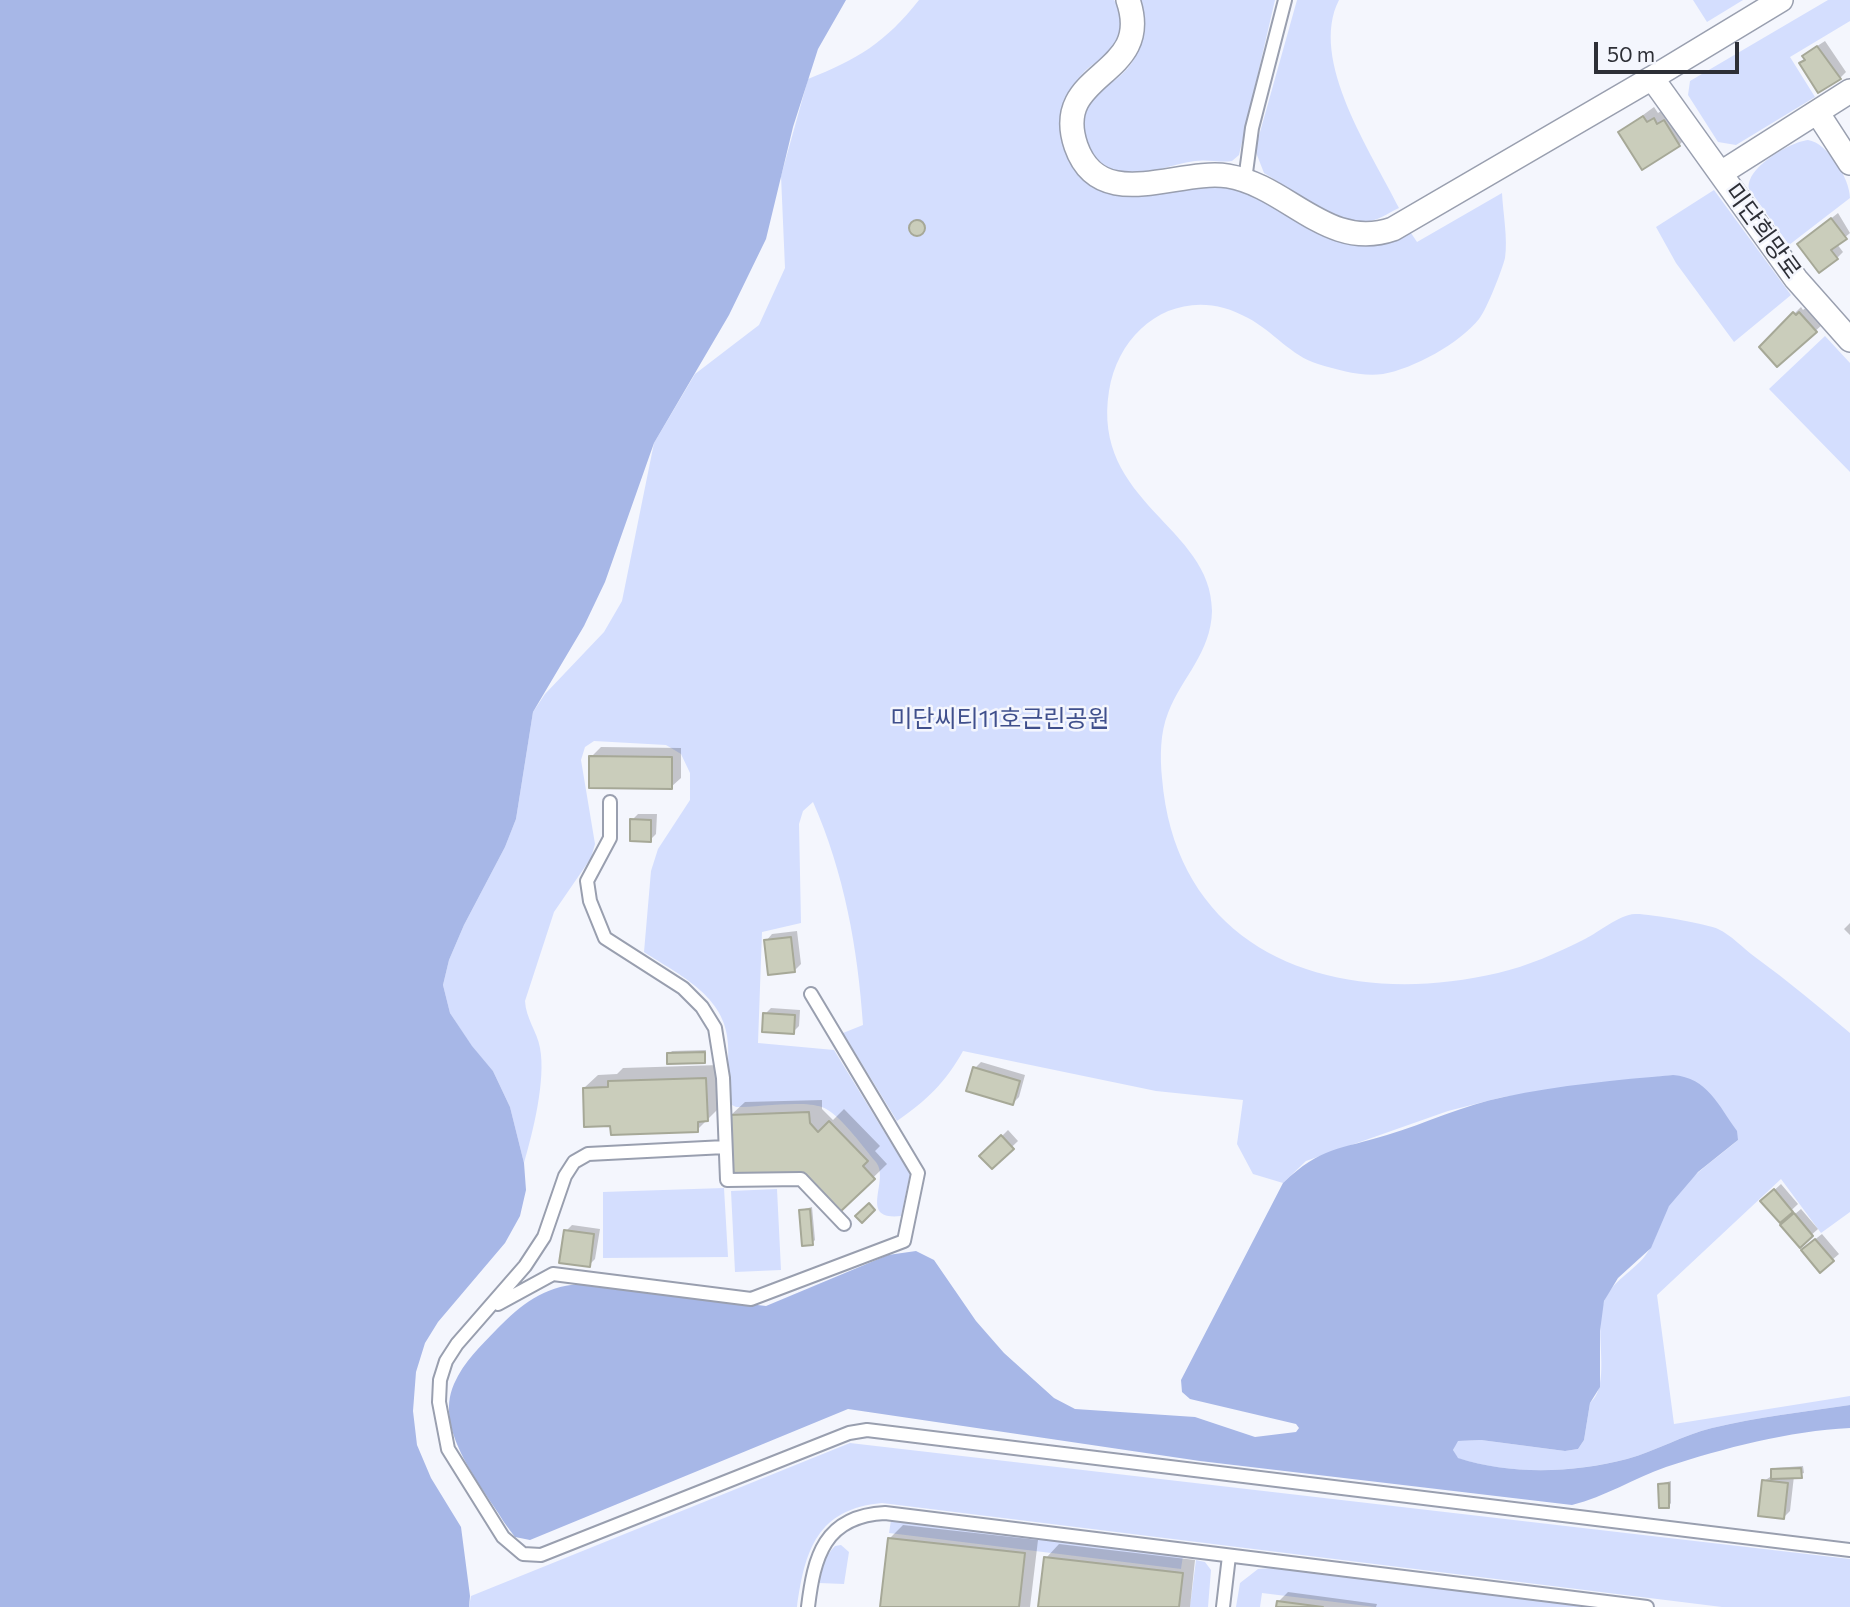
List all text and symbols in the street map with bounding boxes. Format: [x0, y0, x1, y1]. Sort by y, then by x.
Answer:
scale bar [1598, 28, 1743, 72]
text: 50 m [1607, 41, 1655, 66]
street label: 미단희망로 [1719, 178, 1807, 284]
park label: 미단씨티11호근린공원 [890, 705, 1110, 733]

